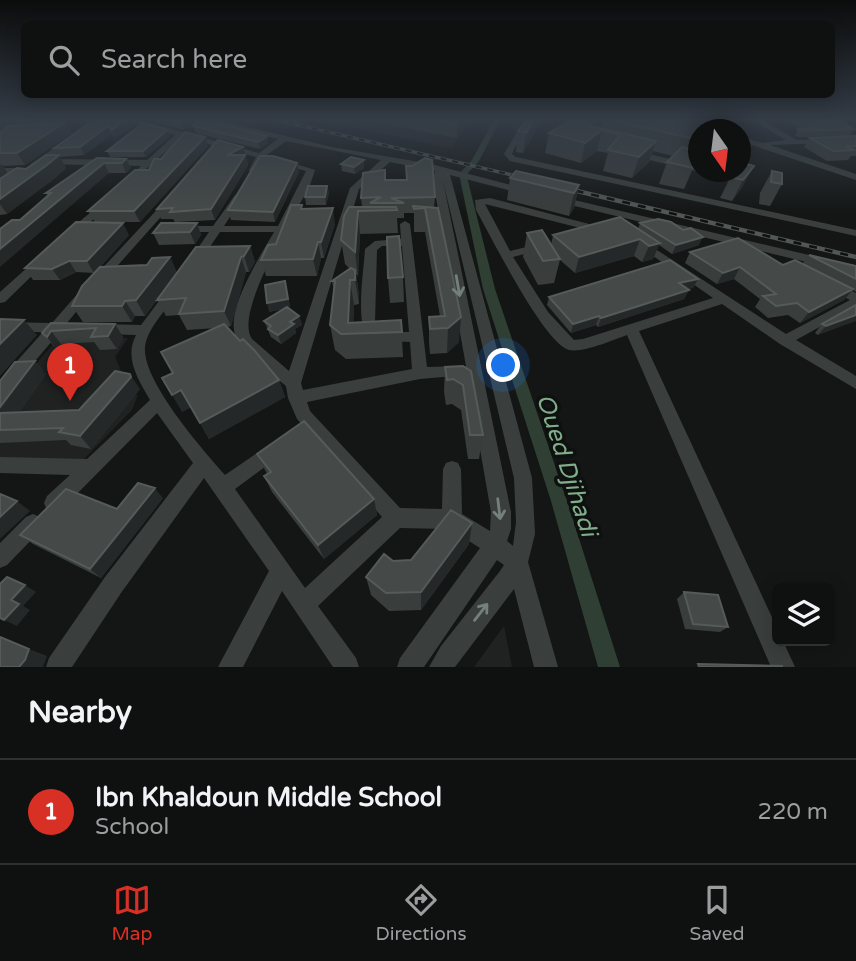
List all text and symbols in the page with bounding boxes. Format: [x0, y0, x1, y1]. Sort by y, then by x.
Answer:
search box [21, 21, 835, 98]
icon: search [45, 41, 83, 79]
text: Search here [101, 44, 247, 75]
north arrow [688, 119, 751, 182]
one-way arrow [451, 274, 465, 297]
pin: 1 [47, 343, 93, 401]
your location [486, 348, 520, 382]
water label: Oued Djihadi [530, 390, 604, 543]
one-way arrow [493, 498, 506, 520]
map controls [772, 583, 835, 646]
button: layers [772, 583, 835, 646]
one-way arrow [474, 603, 489, 622]
text: Nearby [28, 694, 132, 731]
text: Ibn Khaldoun Middle School [95, 782, 442, 813]
text: 1 [44, 798, 58, 826]
text: 220 m [758, 798, 828, 826]
text: School [95, 813, 169, 841]
tab: Map [112, 881, 153, 945]
tab: Directions [376, 881, 467, 945]
tab: Saved [690, 881, 744, 945]

